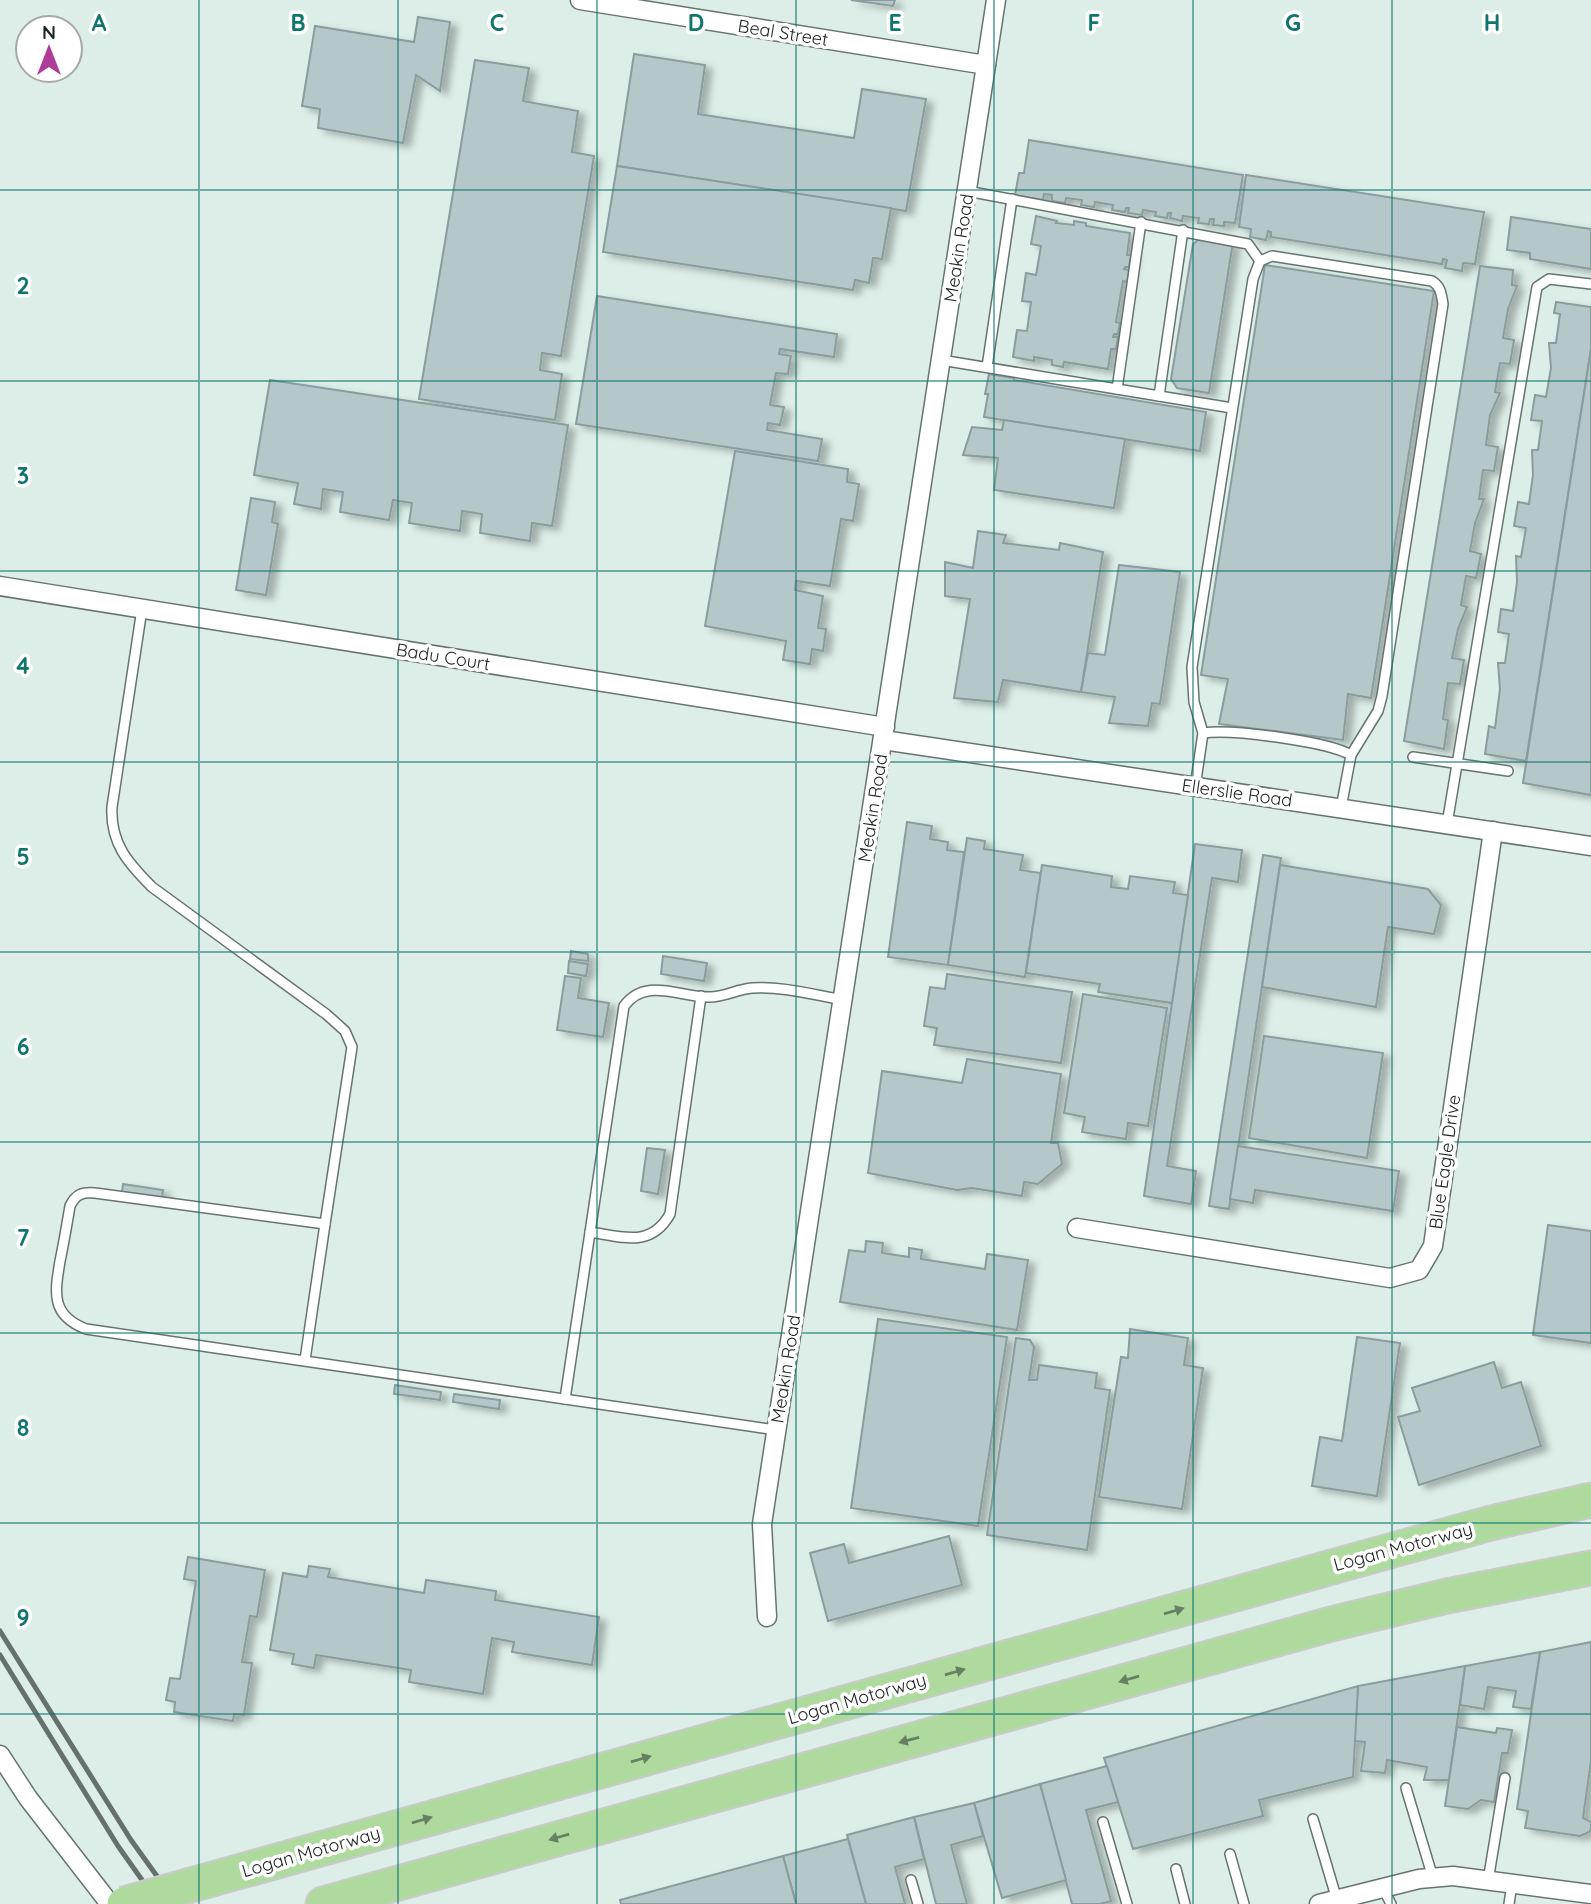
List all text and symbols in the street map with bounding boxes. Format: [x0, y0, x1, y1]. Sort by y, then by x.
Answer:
text: A [92, 8, 107, 37]
text: B [290, 8, 306, 37]
text: C [490, 8, 504, 37]
text: D [688, 8, 704, 37]
text: E [888, 8, 902, 37]
text: F [1088, 8, 1100, 37]
text: G [1285, 8, 1301, 37]
text: H [1484, 8, 1500, 37]
north arrow [14, 14, 84, 84]
street label: Beal Street [736, 14, 830, 51]
text: N [42, 20, 56, 44]
street label: Meakin Road [939, 192, 978, 304]
text: 2 [16, 271, 30, 300]
text: 3 [17, 461, 29, 490]
street label: Badu Court [394, 638, 492, 675]
text: 4 [16, 651, 30, 680]
street label: Meakin Road [853, 752, 892, 864]
street label: Ellerslie Road [1180, 773, 1294, 812]
text: 5 [16, 842, 30, 871]
text: 6 [17, 1032, 29, 1061]
street label: Blue Eagle Drive [1424, 1093, 1465, 1231]
text: 7 [17, 1223, 30, 1252]
street label: Meakin Road [766, 1313, 805, 1425]
text: 8 [17, 1413, 29, 1442]
street label: Logan Motorway [1331, 1517, 1475, 1576]
text: 9 [16, 1603, 30, 1632]
one-way arrow [1164, 1605, 1185, 1615]
one-way arrow [945, 1666, 966, 1676]
street label: Logan Motorway [785, 1668, 929, 1729]
one-way arrow [1117, 1674, 1139, 1685]
one-way arrow [898, 1735, 920, 1746]
one-way arrow [630, 1753, 652, 1764]
one-way arrow [412, 1815, 433, 1825]
street label: Logan Motorway [239, 1821, 383, 1882]
one-way arrow [548, 1833, 569, 1843]

